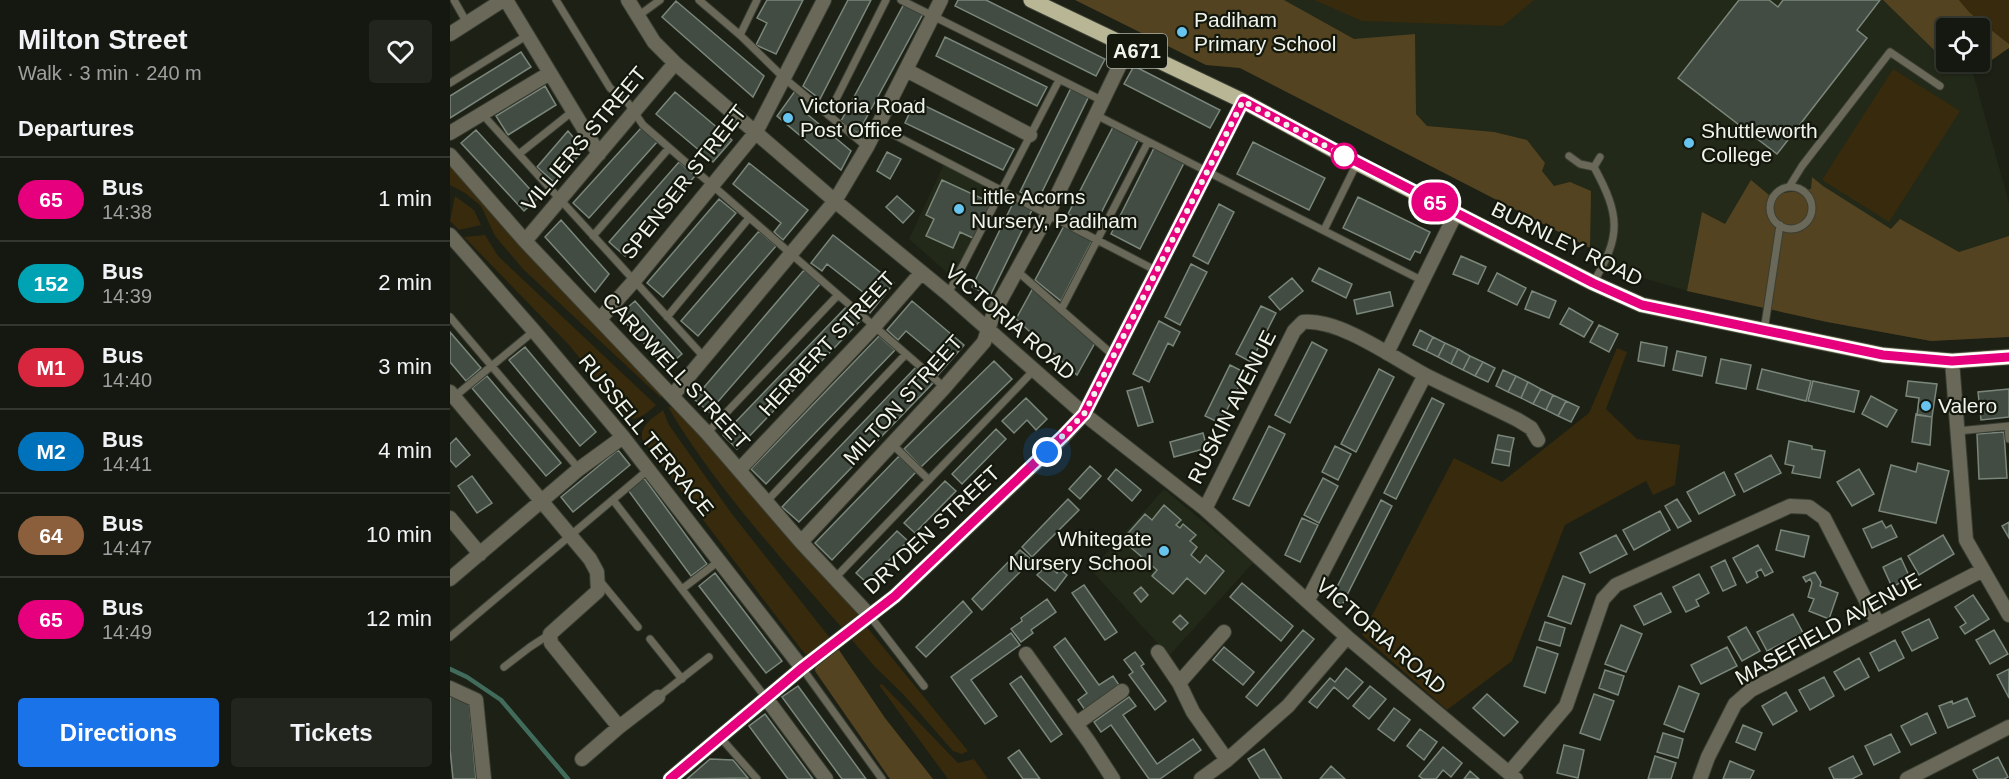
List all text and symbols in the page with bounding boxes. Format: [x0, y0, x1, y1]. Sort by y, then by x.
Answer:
place label: Padiham Primary School [1194, 8, 1336, 55]
map controls [1936, 18, 1990, 72]
button: locate [1936, 18, 1990, 72]
button: heart [369, 20, 432, 83]
text: Milton Street [18, 24, 188, 55]
marker: Padiham Primary School [1175, 25, 1189, 39]
road number: A671 [1107, 34, 1167, 68]
text: Walk · 3 min · 240 m [18, 62, 202, 84]
street label: VILLIERS STREET [517, 62, 651, 215]
place label: Victoria Road Post Office [800, 94, 926, 141]
street label: SPENSER STREET [616, 100, 751, 263]
marker: Victoria Road Post Office [781, 111, 795, 125]
text: Departures [18, 116, 134, 141]
place label: Shuttleworth College [1701, 119, 1818, 166]
marker: Shuttleworth College [1682, 136, 1696, 150]
unlabelled marker [1331, 143, 1357, 169]
text: Bus [102, 175, 144, 200]
line badge: 65 [1408, 182, 1462, 222]
place label: Little Acorns Nursery, Padiham [971, 185, 1138, 232]
text: 1 min [378, 186, 432, 211]
text: 65 [39, 188, 63, 211]
text: 65 [1423, 191, 1447, 214]
street label: BURNLEY ROAD [1488, 197, 1647, 290]
text: 14:38 [102, 201, 152, 223]
marker: Little Acorns Nursery, Padiham [952, 202, 966, 216]
text: Bus [102, 259, 144, 284]
street label: VICTORIA ROAD [941, 259, 1080, 384]
street label: HERBERT STREET [754, 267, 899, 420]
text: 2 min [378, 270, 432, 295]
text: 152 [33, 272, 69, 295]
text: 14:39 [102, 285, 152, 307]
street label: CARDWELL STREET [598, 288, 755, 453]
street label: RUSKIN AVENUE [1183, 326, 1280, 487]
street label: MILTON STREET [839, 330, 967, 469]
text: Bus [102, 343, 144, 368]
street label: RUSSELL TERRACE [574, 349, 718, 520]
text: 3 min [378, 354, 432, 379]
text: M1 [36, 356, 66, 379]
text: 14:40 [102, 369, 152, 391]
place label: Valero [1938, 394, 1997, 417]
marker: Valero [1919, 399, 1933, 413]
text: Bus [102, 427, 144, 452]
your location [1032, 437, 1062, 467]
text: 4 min [378, 438, 432, 463]
text: M2 [36, 440, 66, 463]
text: 14:41 [102, 453, 152, 475]
street label: DRYDEN STREET [859, 461, 1004, 598]
text: Bus [102, 511, 144, 536]
text: 10 min [366, 522, 432, 547]
text: 64 [39, 524, 63, 547]
place label: Whitegate Nursery School [1008, 527, 1152, 574]
text: 14:47 [102, 537, 152, 559]
marker: Whitegate Nursery School [1157, 544, 1171, 558]
street label: MASEFIELD AVENUE [1731, 568, 1925, 689]
street label: VICTORIA ROAD [1312, 573, 1451, 698]
text: Bus [102, 595, 144, 620]
text: 12 min [366, 606, 432, 631]
text: 65 [39, 608, 63, 631]
text: 14:49 [102, 621, 152, 643]
button: Directions [18, 698, 219, 767]
button: Tickets [231, 698, 432, 767]

